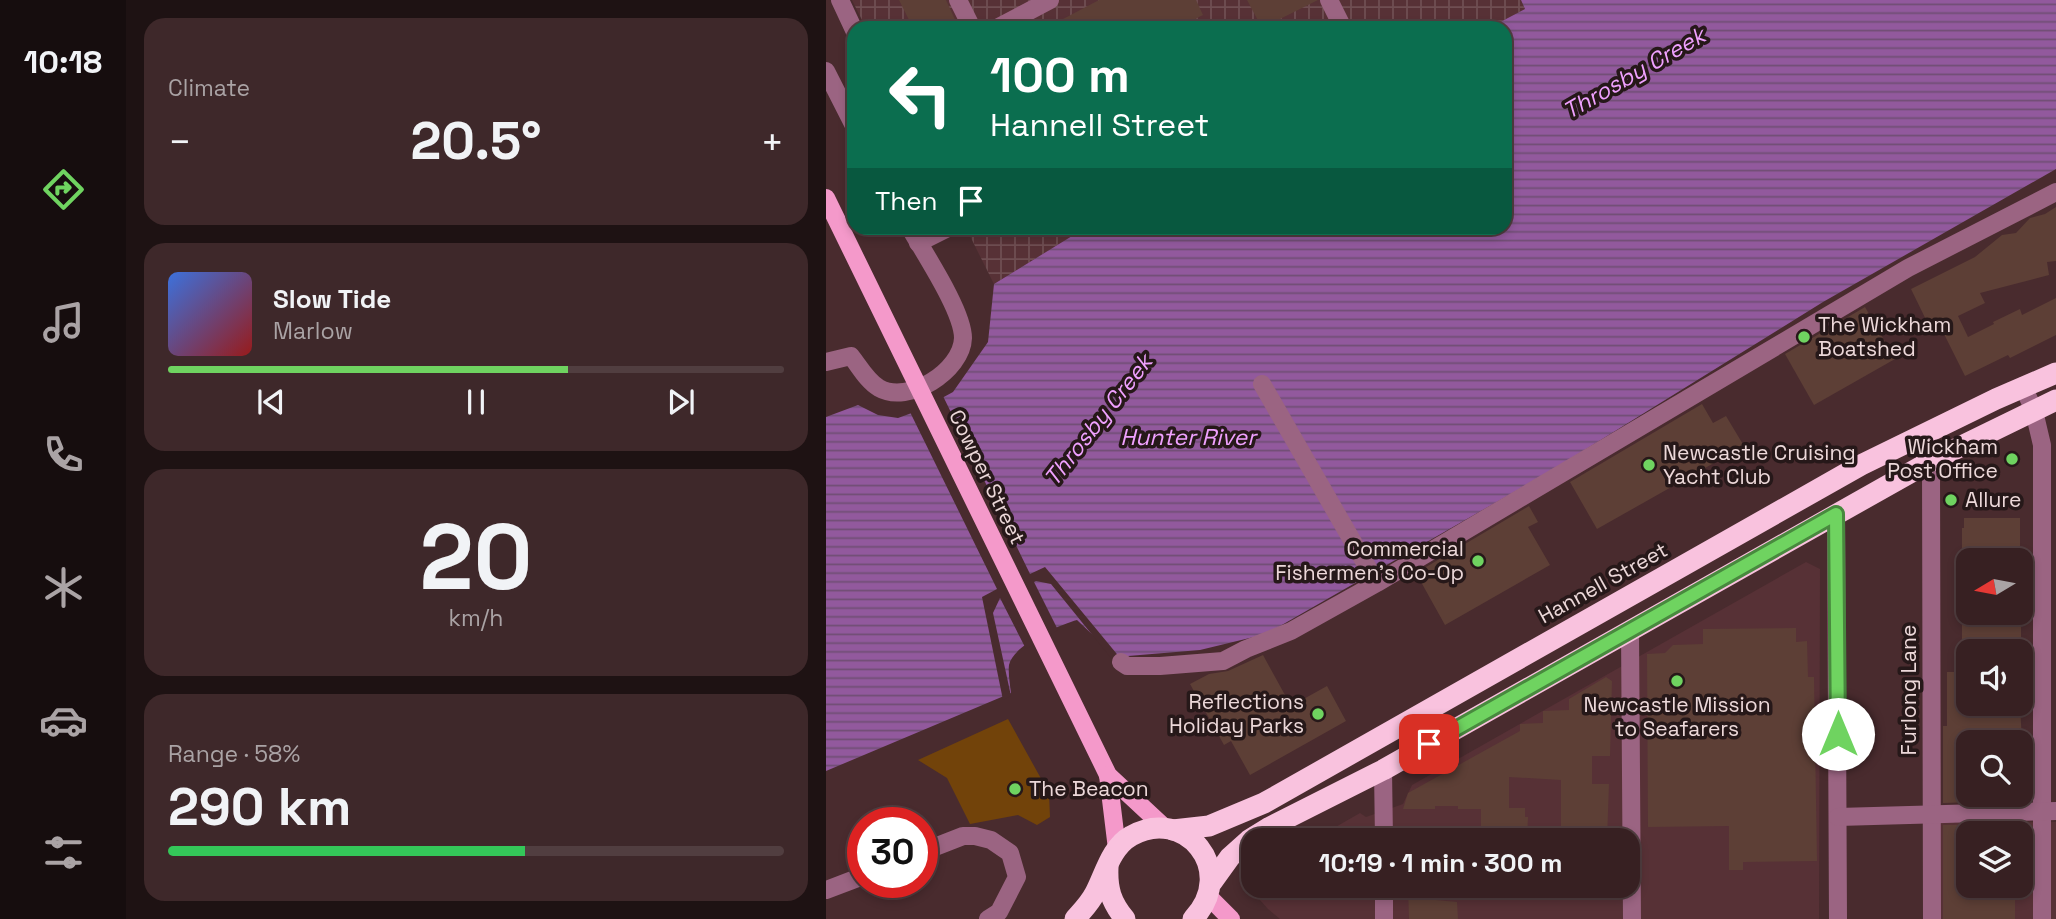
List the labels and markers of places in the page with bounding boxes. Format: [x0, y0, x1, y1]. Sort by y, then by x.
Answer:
place label: The Wickham Boatshed [1818, 311, 1951, 362]
marker: The Wickham Boatshed [1796, 329, 1812, 345]
place label: Wickham Post Office [1887, 433, 1998, 484]
place label: Newcastle Cruising Yacht Club [1663, 439, 1856, 490]
marker: Wickham Post Office [2004, 451, 2020, 467]
marker: Newcastle Cruising Yacht Club [1641, 457, 1657, 473]
place label: Allure [1965, 486, 2021, 513]
marker: Allure [1943, 492, 1959, 508]
place label: Commercial Fishermen’s Co-Op [1275, 535, 1464, 586]
marker: Commercial Fishermen’s Co-Op [1470, 553, 1486, 569]
marker: Newcastle Mission to Seafarers [1669, 673, 1685, 689]
place label: Reflections Holiday Parks [1169, 688, 1304, 739]
place label: Newcastle Mission to Seafarers [1583, 691, 1771, 742]
marker: Reflections Holiday Parks [1310, 706, 1326, 722]
pin [1399, 714, 1459, 774]
place label: The Beacon [1029, 775, 1149, 802]
marker: The Beacon [1007, 781, 1023, 797]

